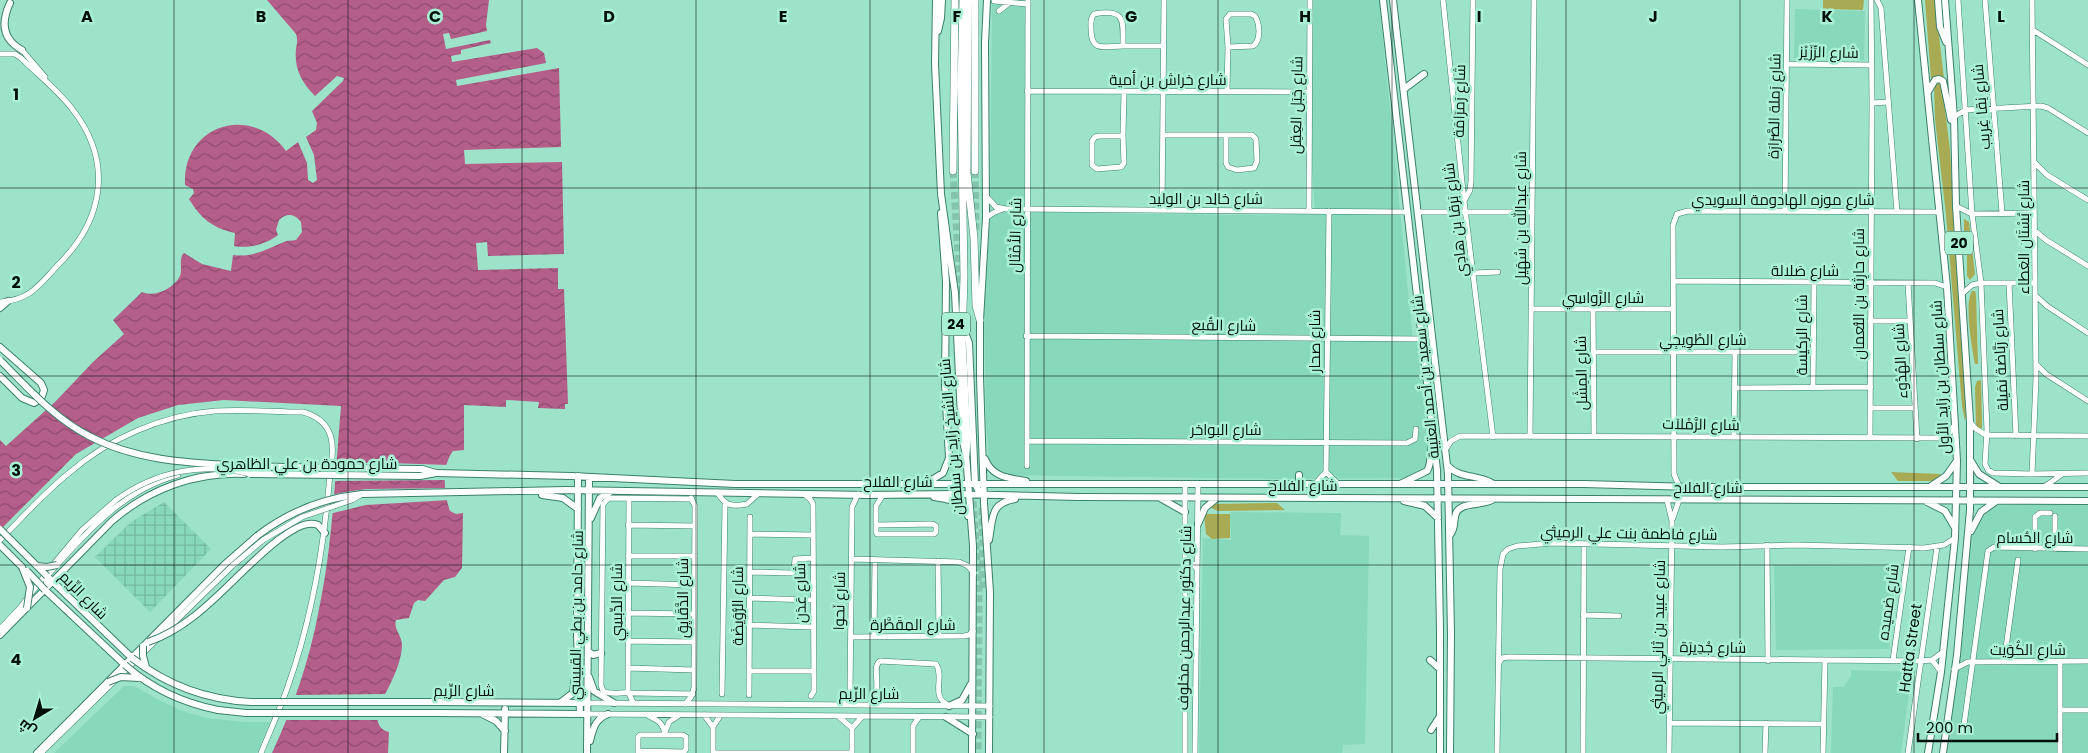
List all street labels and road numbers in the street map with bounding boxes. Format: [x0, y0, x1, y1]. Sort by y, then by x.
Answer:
street label: شارع الرِّزَيْز [1798, 41, 1859, 64]
street label: شارع رَملة الصَّرَارَة [1763, 53, 1786, 159]
street label: شارع جَبَل العِقِل [1285, 56, 1308, 154]
street label: شارع نِقا غِريب [1967, 63, 1996, 151]
street label: شارع رَمرَامَة [1448, 64, 1471, 138]
street label: شارع خراش بن أمية [1109, 69, 1227, 91]
street label: شارع عبدالله بن سُهَيل [1510, 151, 1532, 285]
street label: شارع بَرقا بن هادِي [1438, 162, 1474, 278]
street label: شارع بُسْتَان العَطاء [2013, 180, 2035, 294]
street label: شارع خالِد بن الوليد [1149, 188, 1263, 210]
street label: شارع موزه الهادومة السويدي [1691, 189, 1875, 212]
street label: شارع الأَمْثال [1004, 197, 1027, 273]
street label: شارع حارِثة بن النُّعمان [1848, 228, 1870, 360]
road number: 20 [1945, 232, 1973, 254]
street label: شارع صَلالة [1771, 260, 1839, 282]
street label: شارع الرَّواسِي [1562, 287, 1644, 310]
street label: شارع سعيد بن أحمد العتيبة [1406, 294, 1445, 460]
street label: شارع الركيسة [1791, 294, 1813, 376]
street label: شارع سلطان بن زايد الأول [1925, 299, 1956, 454]
street label: شارع رَبَّاضة نمَيلة [1987, 308, 2014, 412]
street label: شارع صحار [1304, 310, 1326, 373]
road number: 24 [942, 312, 970, 336]
street label: شارع القُبع [1191, 314, 1257, 337]
street label: شارع الهُدُوء [1888, 323, 1913, 399]
street label: شارع الطْوِيجِي [1659, 329, 1747, 352]
street label: شارع المِشَل [1570, 335, 1593, 411]
street label: شارع الشيخ زايد بن سلطان [934, 358, 969, 516]
street label: شارع الرَّمْلاَت [1662, 413, 1740, 436]
street label: شارع البواخر [1189, 419, 1262, 441]
street label: شارع حمودة بن علي الظاهري [216, 453, 398, 476]
street label: شارع الفلاح [863, 471, 933, 493]
street label: شارع الفلاح [1268, 475, 1338, 497]
street label: شارع الفلاح [1673, 477, 1743, 499]
street label: شارع فاطمة بنت علي الرميثي [1540, 521, 1718, 547]
street label: شارع دكتور عبدالرحمن مخلوف [1172, 525, 1197, 711]
street label: شارع الحُسام [1997, 527, 2073, 549]
street label: شارع حامد بن بطي القبيسي [564, 530, 590, 700]
street label: شارع الدَّقَايِق [672, 558, 694, 638]
street label: شارع عبيد بن ثاني الرميثي [1646, 560, 1672, 714]
street label: شارع الدِّبسِي [606, 563, 629, 641]
street label: شارع عَدَن [789, 563, 812, 623]
street label: شارع ضميده [1872, 563, 1905, 642]
street label: شارع الرِّيم [54, 566, 113, 625]
street label: شارع الرُّوَيضَة [727, 566, 749, 646]
street label: شارع نَحوا [828, 571, 851, 631]
street label: Hatta Street [1893, 602, 1927, 694]
street label: شارع المِقَطَّرة [870, 614, 956, 636]
street label: شارع جْدِيرَة [1679, 636, 1747, 659]
street label: شارع الكُوَيت [1990, 639, 2066, 661]
street label: شارع الرِّيم [434, 680, 494, 702]
street label: شارع الرِّيم [839, 683, 899, 705]

